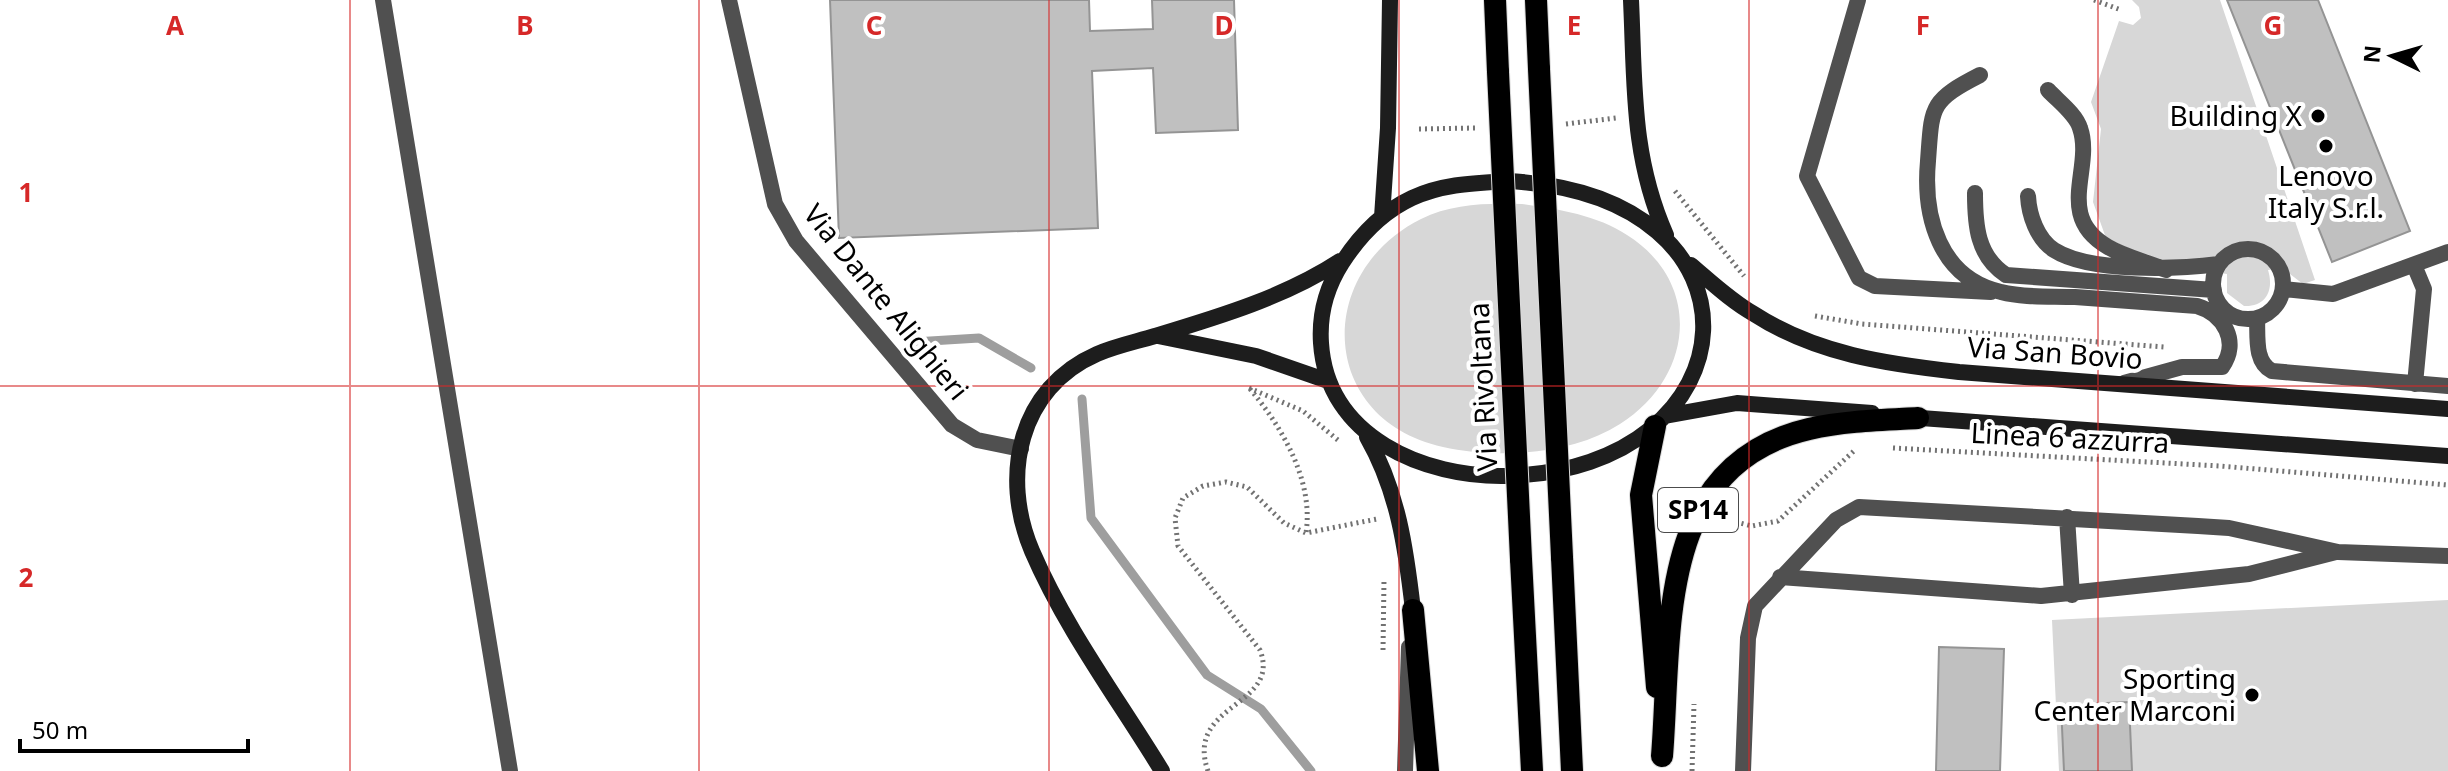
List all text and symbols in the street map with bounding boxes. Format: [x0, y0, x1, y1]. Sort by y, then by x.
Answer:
text: A [166, 7, 184, 43]
text: B [516, 7, 534, 43]
text: C [866, 7, 882, 43]
text: D [1214, 7, 1234, 43]
text: E [1567, 7, 1581, 43]
text: F [1916, 7, 1930, 43]
text: G [2264, 7, 2282, 43]
north arrow [2352, 16, 2432, 96]
text: N [2355, 44, 2387, 64]
place label: Building X [2169, 96, 2303, 134]
marker: Building X [2309, 107, 2327, 125]
marker: Lenovo Italy S.r.l. [2317, 137, 2335, 155]
place label: Lenovo Italy S.r.l. [2268, 156, 2384, 226]
text: 1 [19, 174, 33, 210]
street label: Via Dante Alighieri [796, 195, 978, 407]
street label: Via Rivoltana [1459, 302, 1505, 472]
street label: Via San Bovio [1966, 327, 2144, 377]
street label: Linea 6 azzurra [1970, 413, 2170, 461]
road number: SP14 [1658, 488, 1738, 532]
text: 2 [19, 559, 34, 595]
place label: Sporting Center Marconi [2033, 659, 2236, 729]
marker: Sporting Center Marconi [2243, 686, 2261, 704]
scale bar [20, 703, 248, 753]
text: 50 m [32, 713, 88, 746]

